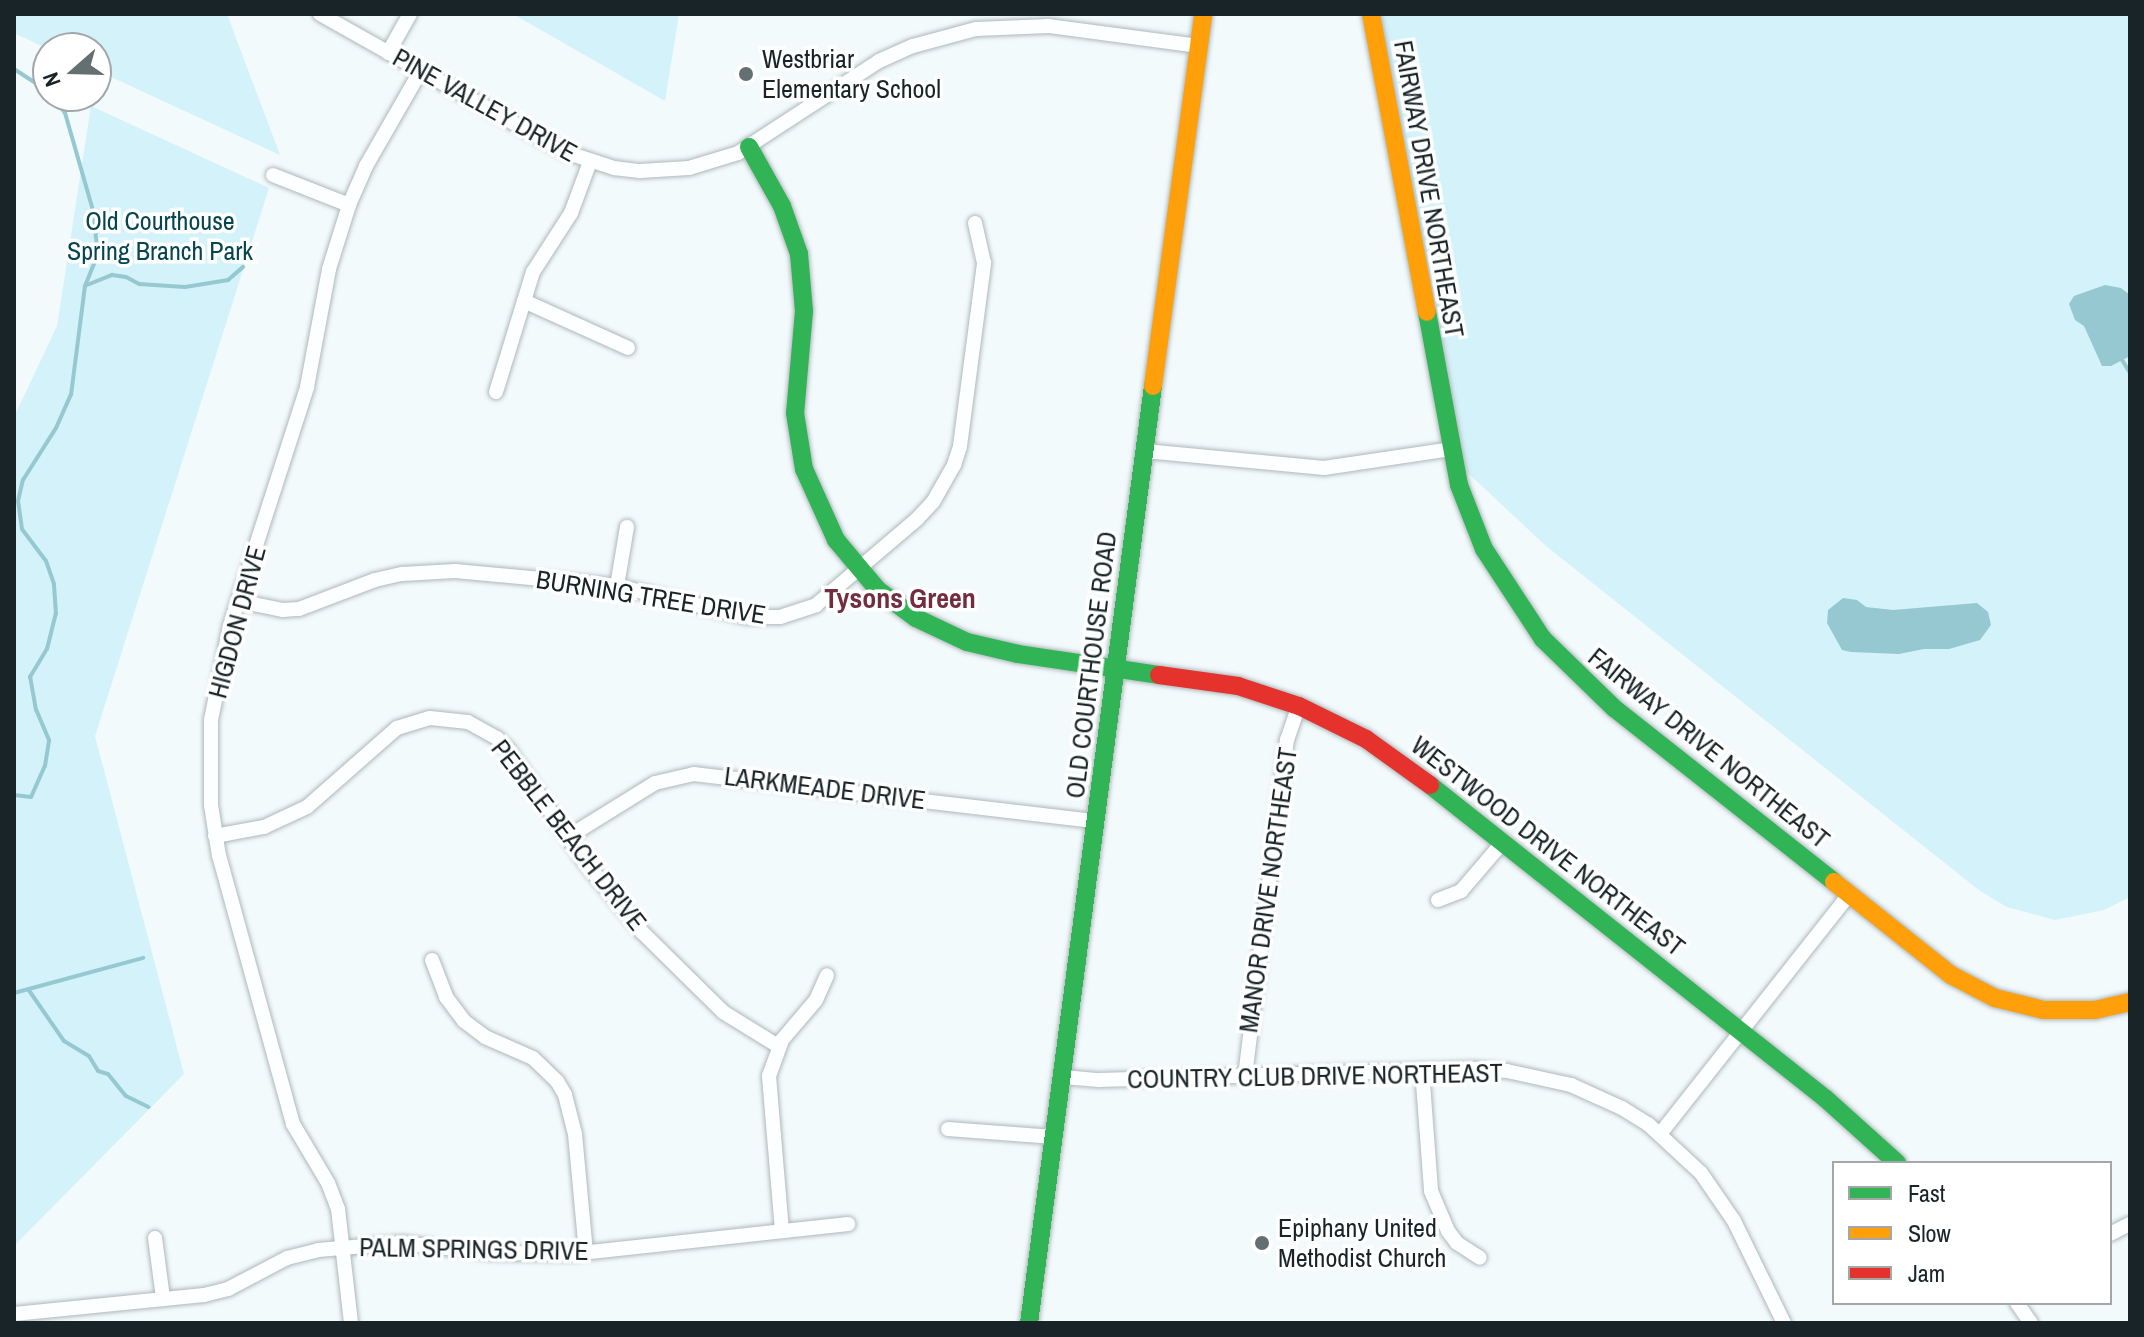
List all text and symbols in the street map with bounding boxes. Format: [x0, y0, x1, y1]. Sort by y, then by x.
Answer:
north arrow [32, 32, 112, 112]
street label: FAIRWAY DRIVE NORTHEAST [1387, 38, 1471, 340]
street label: PINE VALLEY DRIVE [387, 41, 583, 169]
place label: Westbriar Elementary School [762, 43, 941, 104]
marker: Westbriar Elementary School [737, 65, 755, 83]
text: N [35, 68, 68, 91]
park label: Old Courthouse Spring Branch Park [67, 205, 253, 266]
street label: OLD COURTHOUSE ROAD [1059, 530, 1123, 800]
street label: HIGDON DRIVE [202, 542, 272, 702]
street label: BURNING TREE DRIVE [534, 563, 768, 631]
district label: Tysons Green [824, 581, 976, 615]
street label: FAIRWAY DRIVE NORTHEAST [1582, 641, 1836, 855]
street label: WESTWOOD DRIVE NORTHEAST [1405, 730, 1691, 962]
street label: PEBBLE BEACH DRIVE [485, 733, 653, 937]
street label: MANOR DRIVE NORTHEAST [1233, 745, 1303, 1035]
street label: LARKMEADE DRIVE [723, 760, 927, 816]
street label: COUNTRY CLUB DRIVE NORTHEAST [1127, 1057, 1503, 1095]
legend [1832, 1161, 2112, 1305]
text: Fast [1908, 1177, 1945, 1209]
place label: Epiphany United Methodist Church [1278, 1212, 1446, 1274]
text: Slow [1908, 1217, 1951, 1249]
street label: PALM SPRINGS DRIVE [359, 1231, 589, 1267]
marker: Epiphany United Methodist Church [1253, 1234, 1271, 1252]
text: Jam [1908, 1257, 1945, 1289]

